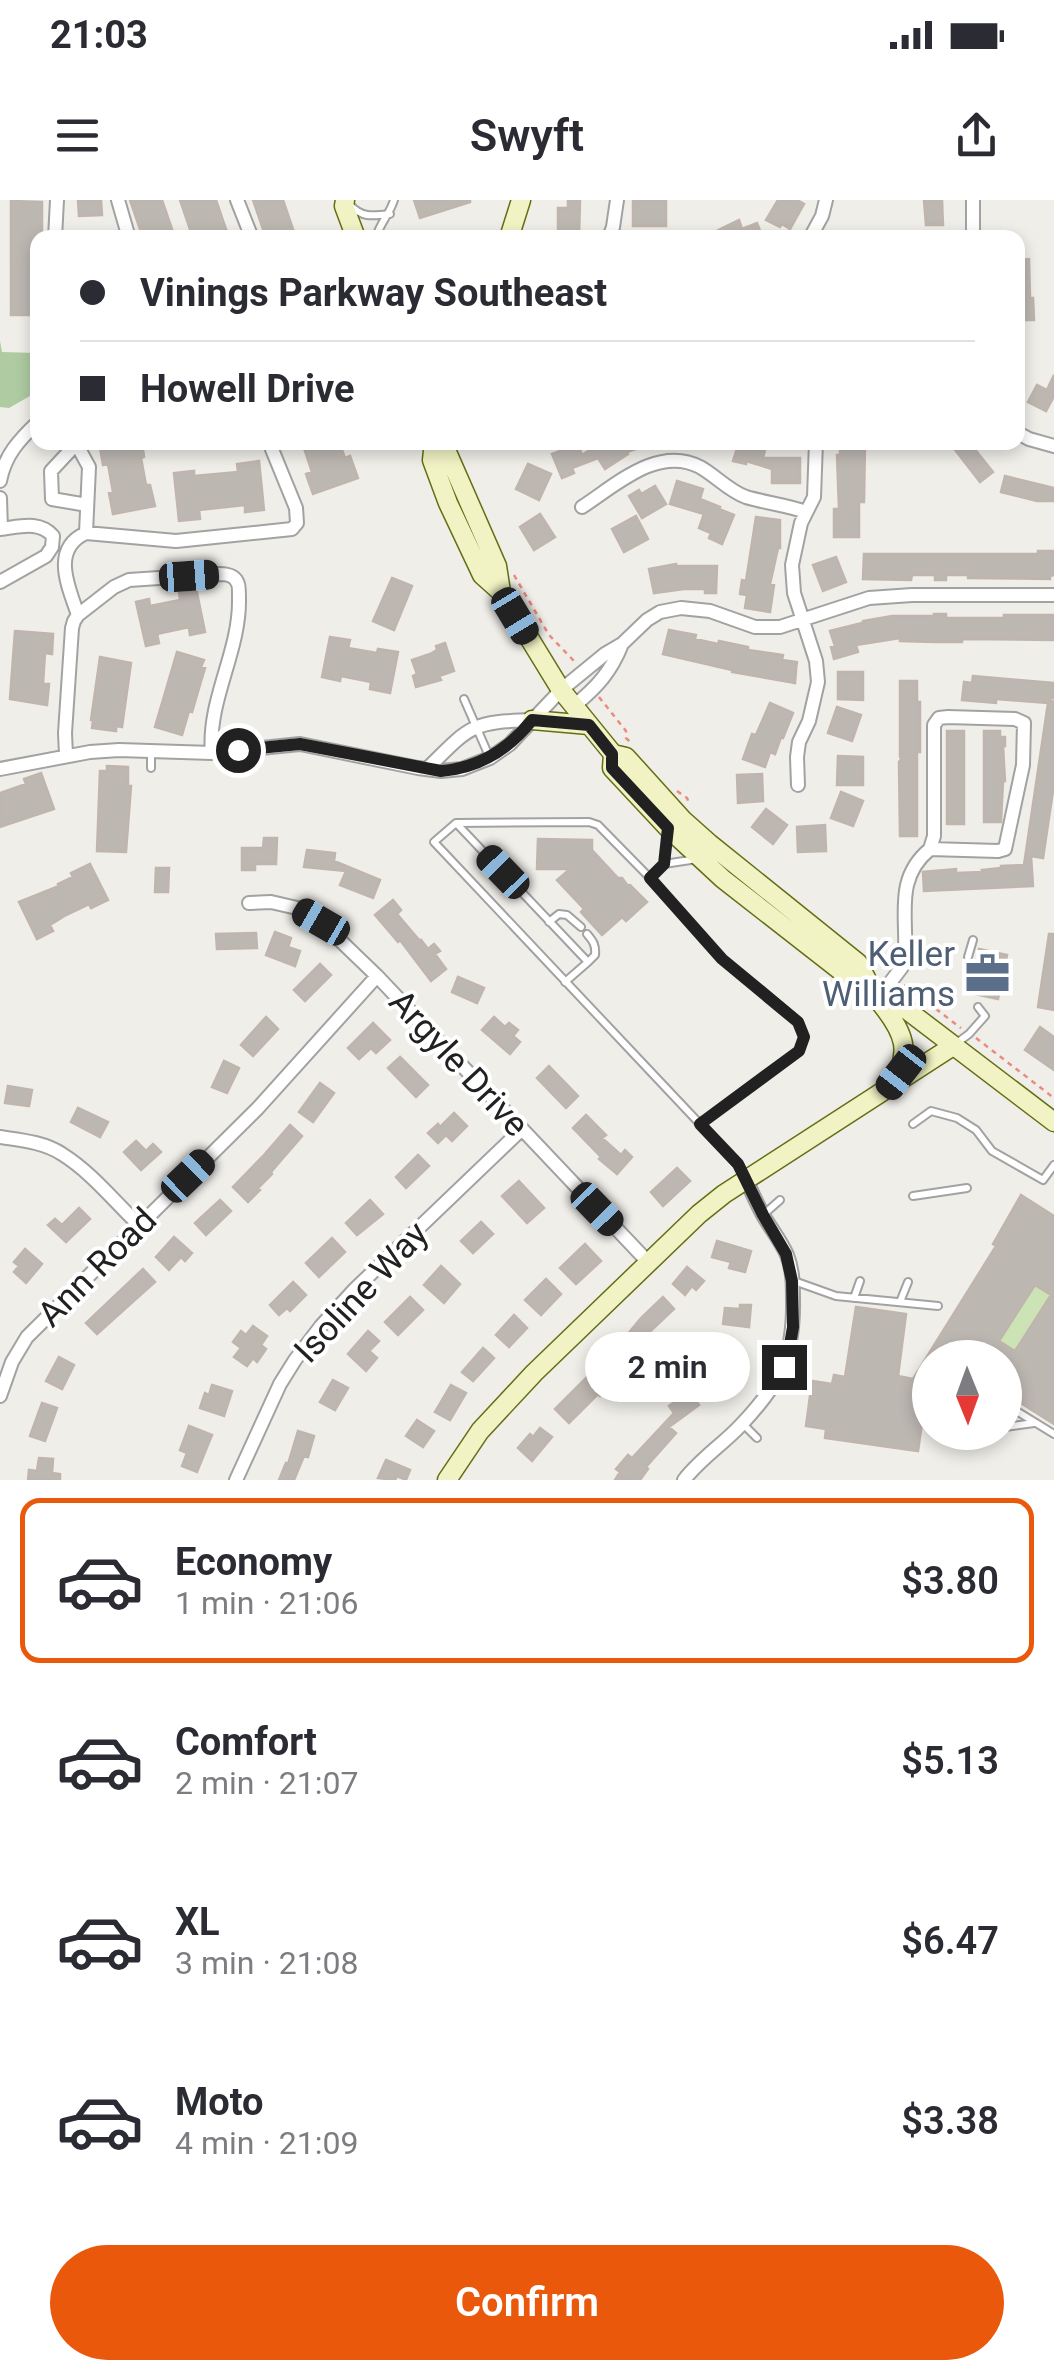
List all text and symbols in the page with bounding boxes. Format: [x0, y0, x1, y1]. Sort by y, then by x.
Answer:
text: 21:03 [50, 13, 148, 57]
icon: menu [50, 108, 105, 163]
icon: share [949, 108, 1004, 163]
text: Swyft [470, 109, 584, 162]
text: Vinings Parkway Southeast [140, 271, 607, 315]
text: Howell Drive [140, 367, 354, 411]
car [158, 559, 220, 593]
car [487, 583, 543, 649]
route start [216, 728, 261, 773]
car [471, 840, 535, 904]
car [288, 894, 354, 950]
place label: Keller Williams [822, 934, 955, 1015]
office icon: Keller Williams [964, 950, 1012, 998]
street label: Argyle Drive [381, 982, 537, 1145]
car [871, 1039, 931, 1105]
car [156, 1144, 220, 1208]
car [565, 1177, 629, 1241]
street label: Ann Road [30, 1200, 165, 1335]
street label: Isoline Way [286, 1213, 437, 1371]
callout: 2 min [584, 1332, 749, 1402]
north arrow [912, 1340, 1022, 1450]
map controls [912, 1340, 1022, 1450]
route end [762, 1345, 807, 1390]
text: 2 min [627, 1348, 708, 1386]
icon: car [55, 1536, 145, 1626]
text: Economy [175, 1540, 332, 1584]
text: $3.80 [901, 1559, 999, 1603]
text: 1 min · 21:06 [175, 1584, 358, 1622]
icon: car [55, 1716, 145, 1806]
text: Comfort [175, 1720, 317, 1764]
text: $5.13 [901, 1739, 999, 1783]
text: 2 min · 21:07 [175, 1764, 358, 1802]
icon: car [55, 1896, 145, 1986]
text: XL [175, 1900, 220, 1944]
text: $6.47 [901, 1919, 999, 1963]
text: 3 min · 21:08 [175, 1944, 358, 1982]
icon: car [55, 2076, 145, 2166]
text: Moto [175, 2080, 264, 2124]
text: $3.38 [901, 2099, 999, 2143]
text: 4 min · 21:09 [175, 2124, 358, 2162]
button: Confirm [50, 2245, 1004, 2360]

